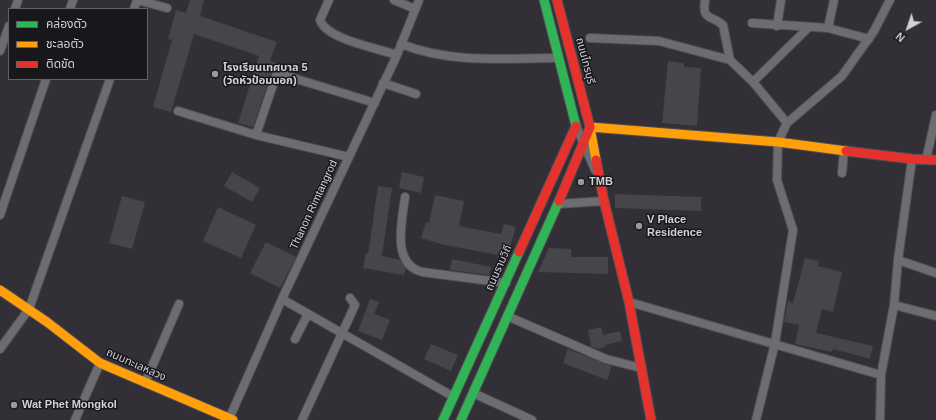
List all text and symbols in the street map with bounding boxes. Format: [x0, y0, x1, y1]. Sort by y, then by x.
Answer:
legend [8, 8, 148, 80]
north arrow [888, 8, 928, 48]
text: คล่องตัว [46, 17, 87, 31]
text: N [893, 30, 907, 44]
street label: ถนนไทรบุรี [572, 36, 598, 86]
text: ชะลอตัว [46, 37, 84, 51]
text: ติดขัด [46, 57, 75, 71]
place label: โรงเรียนเทศบาล 5 (วัดหัวป้อมนอก) [223, 61, 308, 87]
marker: โรงเรียนเทศบาล 5 (วัดหัวป้อมนอก) [210, 69, 220, 79]
street label: Thanon Rimtangrod [287, 158, 341, 252]
place label: TMB [589, 175, 613, 189]
marker: TMB [576, 177, 586, 187]
place label: V Place Residence [647, 213, 702, 239]
marker: V Place Residence [634, 221, 644, 231]
street label: ถนนรามวิถี [483, 243, 515, 293]
street label: ถนนทะเลหลวง [104, 346, 168, 384]
place label: Wat Phet Mongkol [22, 398, 117, 412]
marker: Wat Phet Mongkol [9, 400, 19, 410]

